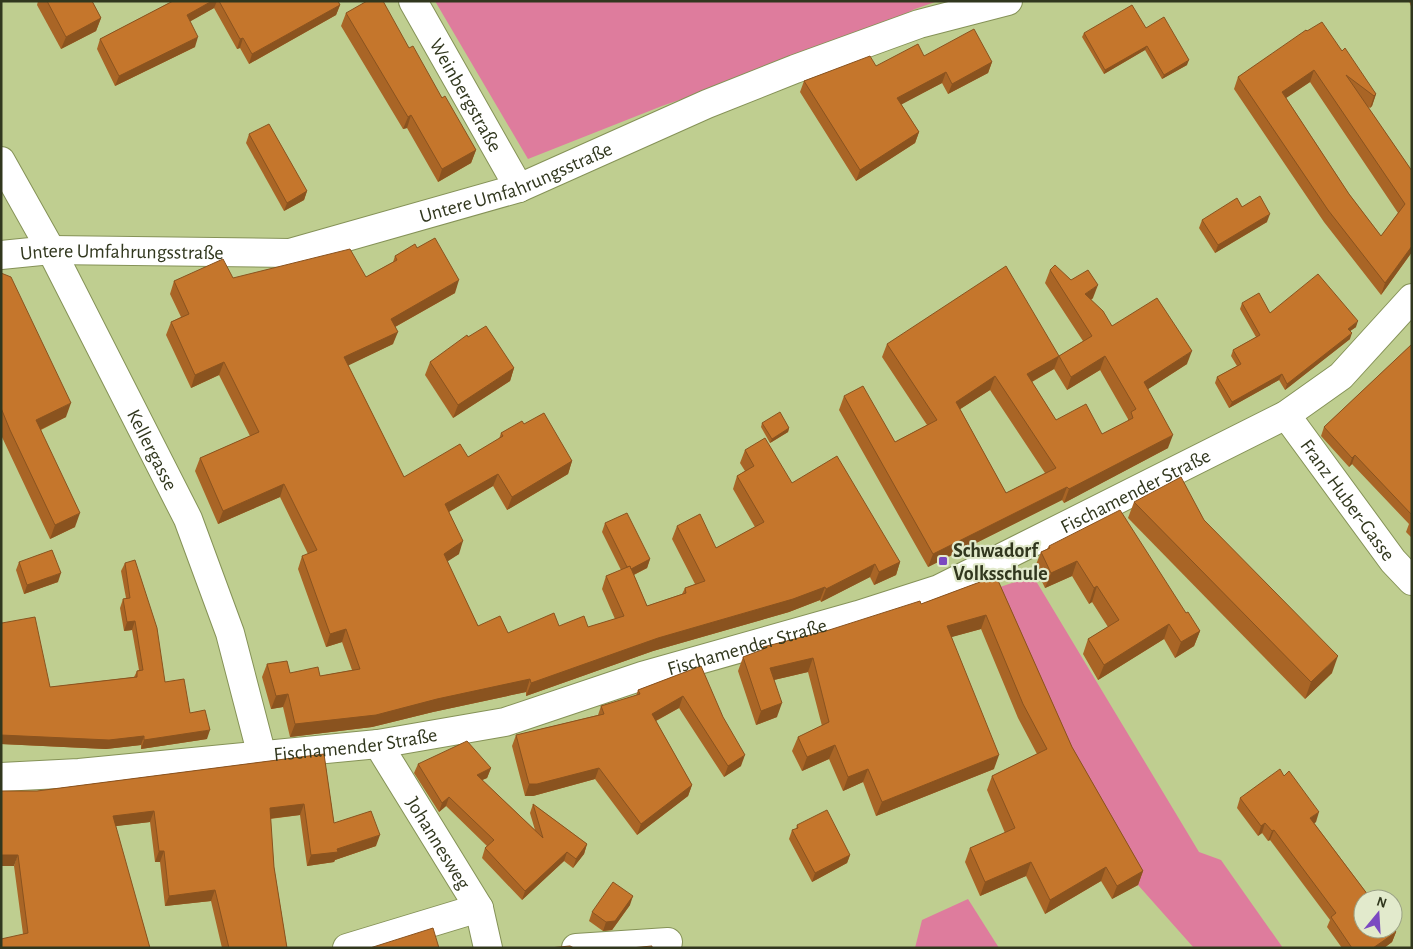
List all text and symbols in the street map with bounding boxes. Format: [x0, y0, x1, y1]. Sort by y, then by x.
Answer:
street label: Weinbergstraße [425, 35, 505, 156]
street label: Untere Umfahrungsstraße [417, 139, 615, 227]
street label: Untere Umfahrungsstraße [19, 241, 224, 264]
street label: Kellergasse [123, 406, 181, 494]
street label: Franz Huber-Gasse [1296, 436, 1398, 565]
street label: Fischamender Straße [1058, 446, 1214, 537]
place label: Schwadorf Volksschule [953, 541, 1048, 584]
marker: Schwadorf Volksschule [937, 555, 949, 567]
street label: Fischamender Straße [665, 615, 829, 679]
street label: Fischamender Straße [273, 725, 439, 765]
street label: Johannesweg [402, 794, 474, 893]
north arrow [1353, 889, 1403, 939]
text: N [1375, 894, 1389, 911]

